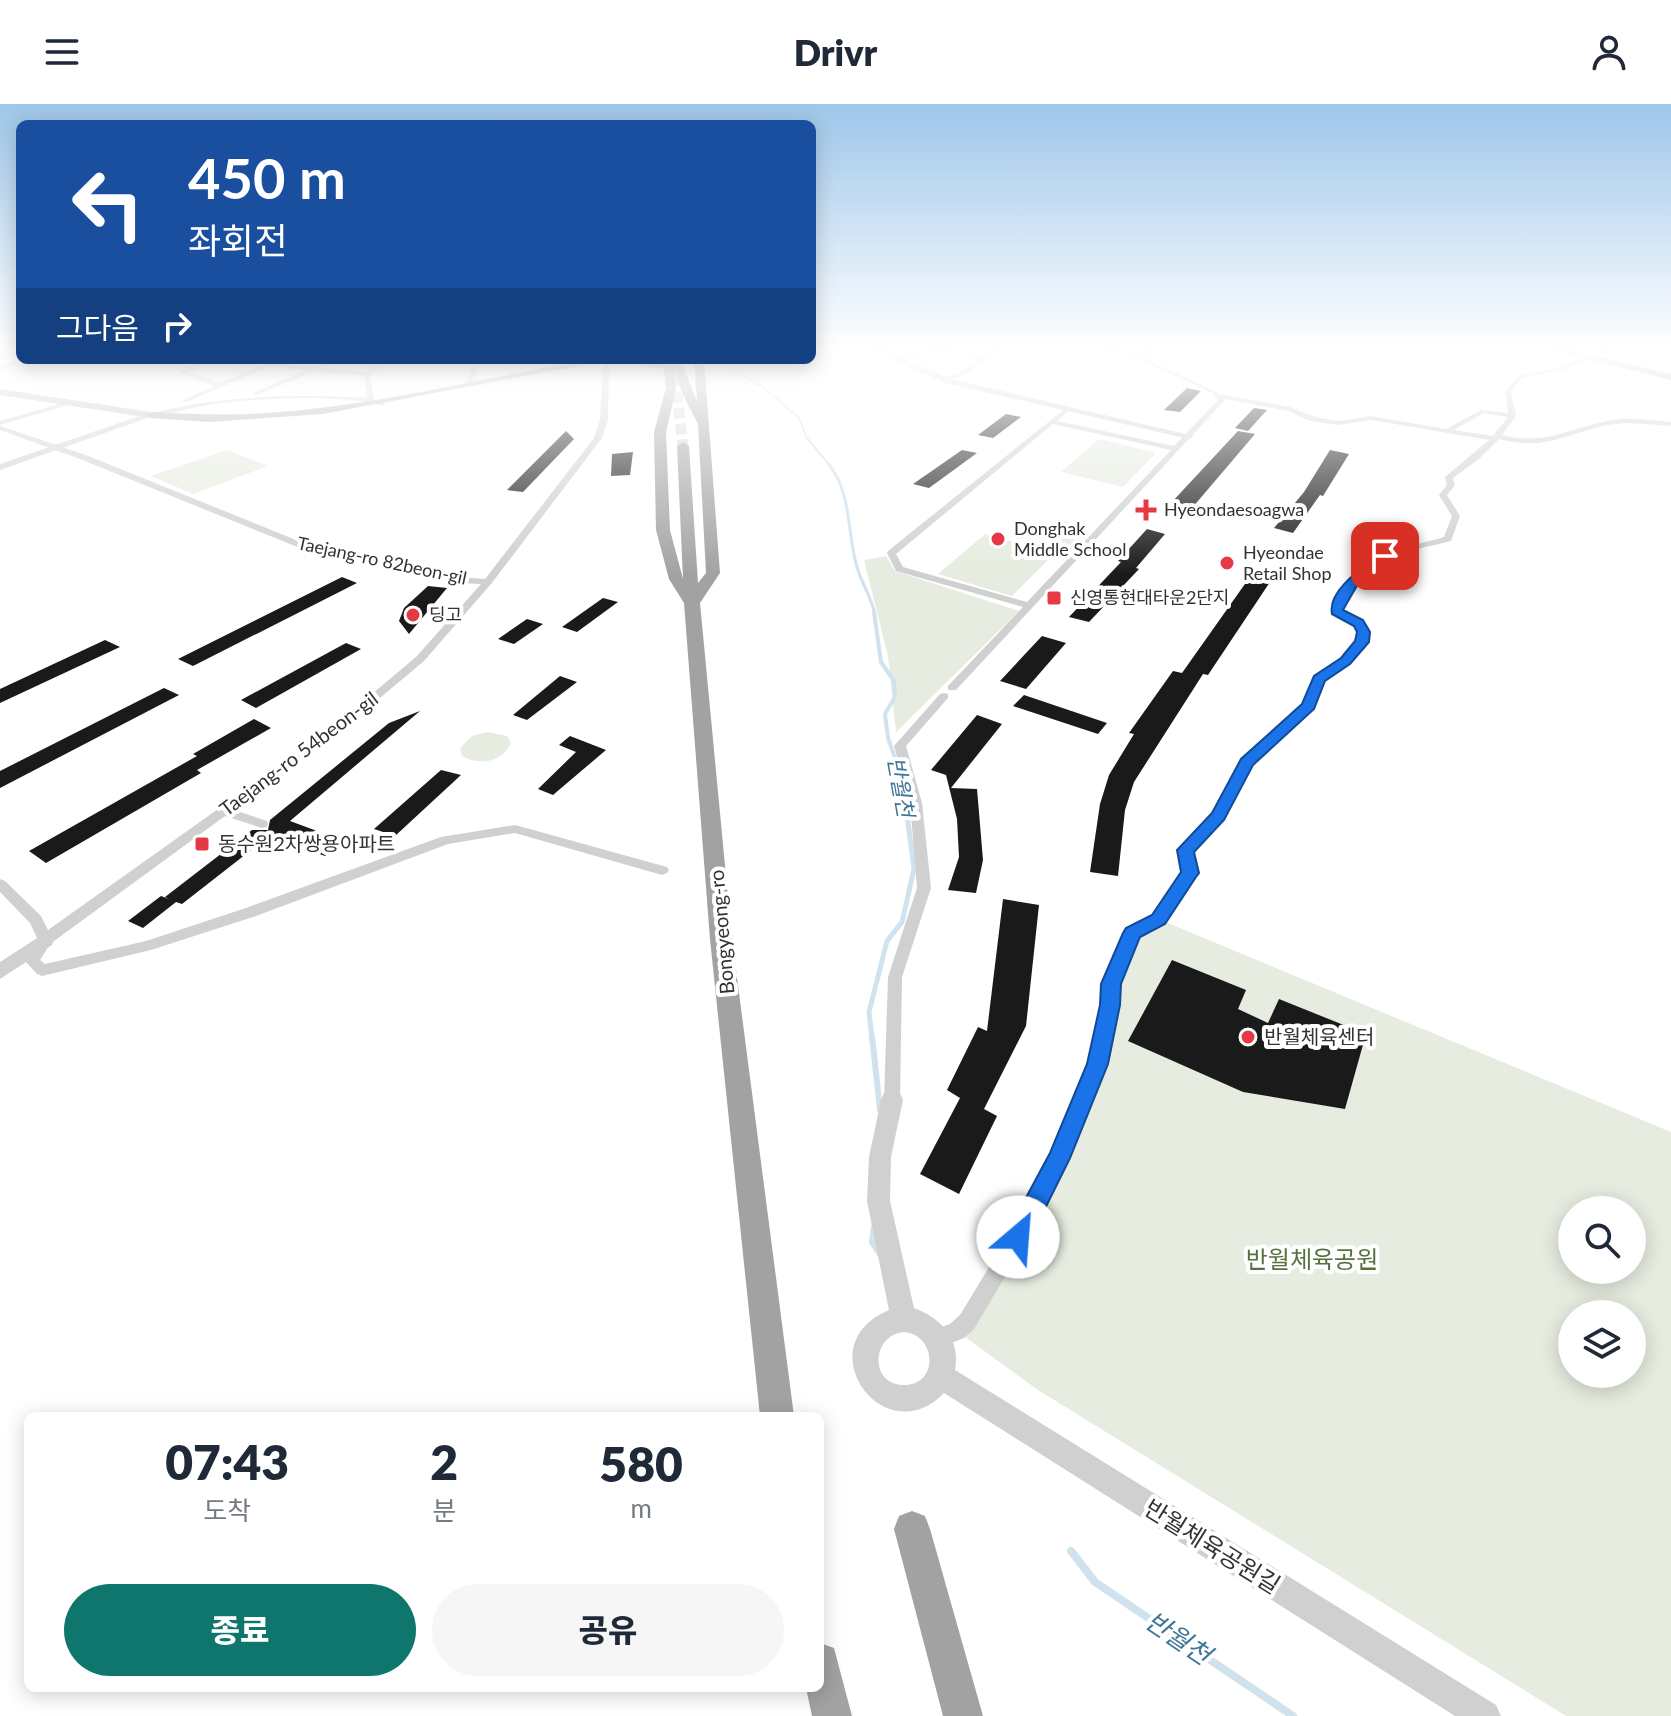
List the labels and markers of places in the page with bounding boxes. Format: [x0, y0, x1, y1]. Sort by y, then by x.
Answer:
place label: Hyeondaesoagwa [1164, 498, 1304, 520]
marker: Hyeondaesoagwa [1135, 499, 1157, 521]
place label: Donghak Middle School [1014, 517, 1126, 560]
pin [1351, 522, 1419, 590]
marker: Donghak Middle School [989, 530, 1007, 548]
place label: Hyeondae Retail Shop [1243, 541, 1332, 584]
marker: Hyeondae Retail Shop [1218, 554, 1236, 572]
place label: 신영통현대타운2단지 [1070, 586, 1229, 608]
marker: 신영통현대타운2단지 [1045, 589, 1063, 607]
place label: 딩고 [429, 603, 462, 625]
marker: 딩고 [404, 606, 422, 624]
place label: 동수원2차쌍용아파트 [218, 831, 395, 855]
marker: 동수원2차쌍용아파트 [193, 835, 211, 853]
place label: 반월체육센터 [1264, 1024, 1374, 1048]
marker: 반월체육센터 [1239, 1028, 1257, 1046]

